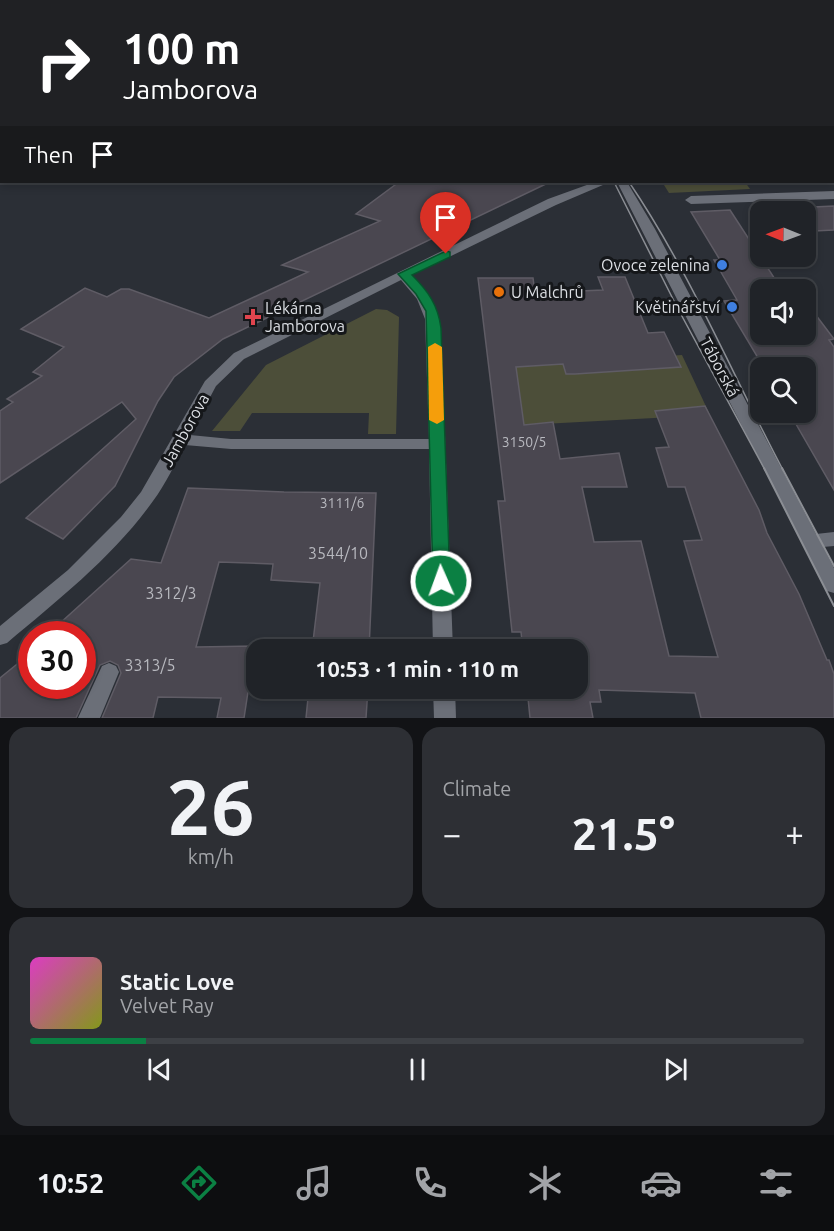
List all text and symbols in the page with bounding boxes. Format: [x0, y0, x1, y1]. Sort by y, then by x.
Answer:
icon: right [24, 24, 102, 102]
text: 100 m [123, 25, 240, 72]
text: Jamborova [123, 74, 258, 104]
icon: arrive [86, 138, 119, 171]
text: Then [24, 142, 74, 167]
pin [420, 192, 471, 254]
icon: arrive [429, 201, 462, 234]
north arrow [750, 201, 816, 267]
map controls [750, 201, 816, 423]
place label: Ovoce zelenina [601, 256, 710, 274]
marker: Ovoce zelenina [715, 258, 729, 272]
button: sound [750, 279, 816, 345]
place label: U Malchrů [511, 283, 584, 301]
marker: U Malchrů [492, 285, 506, 299]
place label: Květinářství [635, 298, 721, 316]
place label: Lékárna Jamborova [265, 299, 345, 335]
marker: Květinářství [725, 300, 739, 314]
marker: Lékárna Jamborova [246, 310, 260, 324]
street label: Táborská [697, 334, 743, 400]
button: search [750, 357, 816, 423]
street label: Jamborova [158, 391, 212, 469]
house number: 3150/5 [502, 434, 546, 450]
house number: 3111/6 [320, 495, 364, 511]
house number: 3544/10 [308, 544, 368, 562]
position arrow [409, 549, 473, 613]
house number: 3312/3 [145, 584, 197, 602]
speed limit sign: 30 [18, 621, 96, 699]
house number: 3313/5 [124, 656, 176, 674]
text: 10:53 · 1 min · 110 m [315, 656, 519, 681]
text: 26 [167, 762, 255, 850]
text: Climate [443, 777, 511, 800]
text: 21.5° [572, 808, 675, 859]
text: − [443, 815, 461, 852]
text: + [785, 815, 804, 852]
text: km/h [188, 845, 234, 868]
text: Static Love [120, 969, 235, 994]
text: Velvet Ray [120, 994, 214, 1017]
icon: previous [143, 1053, 176, 1086]
icon: pause [401, 1053, 434, 1086]
icon: next [659, 1053, 692, 1086]
icon: directions [178, 1162, 220, 1204]
icon: music [293, 1162, 335, 1204]
icon: phone [409, 1162, 451, 1204]
icon: climate [524, 1162, 566, 1204]
icon: car [640, 1162, 682, 1204]
icon: filters [755, 1162, 797, 1204]
text: 10:52 [37, 1168, 104, 1198]

